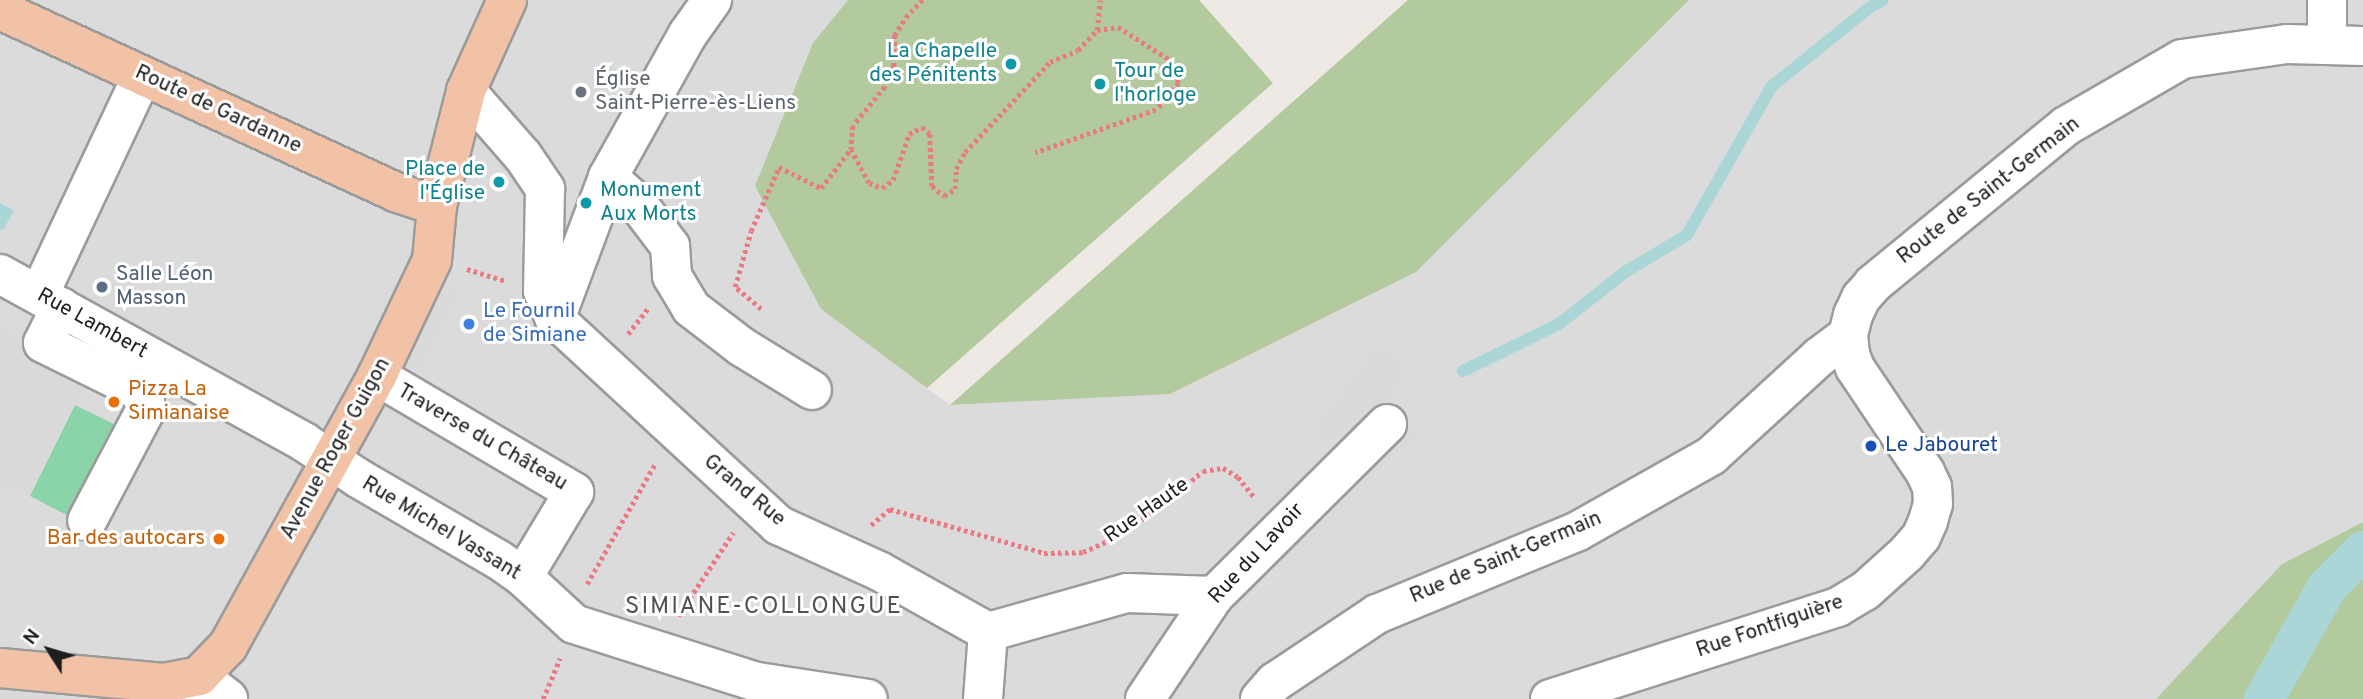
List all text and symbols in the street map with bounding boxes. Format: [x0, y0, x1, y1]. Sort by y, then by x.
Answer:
place label: La Chapelle des Pénitents [869, 39, 997, 89]
marker: La Chapelle des Pénitents [1003, 56, 1019, 72]
place label: Tour de l'horloge [1114, 59, 1196, 109]
street label: Route de Gardanne [131, 60, 305, 160]
place label: Église Saint-Pierre-ès-Liens [595, 67, 796, 117]
marker: Tour de l'horloge [1092, 76, 1108, 92]
marker: Église Saint-Pierre-ès-Liens [573, 84, 589, 100]
street label: Route de Saint-Germain [1893, 112, 2085, 270]
place label: Place de l'Église [405, 157, 485, 207]
marker: Place de l'Église [491, 174, 507, 190]
place label: Monument Aux Morts [600, 178, 701, 228]
marker: Monument Aux Morts [578, 195, 594, 211]
place label: Salle Léon Masson [116, 262, 213, 312]
marker: Salle Léon Masson [94, 279, 110, 295]
street label: Rue Lambert [32, 283, 152, 365]
place label: Le Fournil de Simiane [483, 299, 587, 349]
marker: Le Fournil de Simiane [461, 316, 477, 332]
street label: Avenue Roger Guigon [276, 354, 396, 544]
place label: Pizza La Simianaise [128, 377, 230, 427]
street label: Traverse du Château [393, 379, 571, 497]
marker: Pizza La Simianaise [106, 394, 122, 410]
place label: Le Jabouret [1885, 433, 1998, 459]
marker: Le Jabouret [1863, 438, 1879, 454]
street label: Grand Rue [698, 450, 790, 532]
street label: Rue Michel Vassant [357, 471, 525, 587]
street label: Rue Haute [1100, 473, 1194, 549]
street label: Rue du Lavoir [1204, 498, 1310, 610]
street label: Rue de Saint-Germain [1406, 506, 1606, 610]
place label: Bar des autocars [47, 526, 205, 552]
marker: Bar des autocars [211, 531, 227, 547]
street label: Rue Fontfiguière [1693, 590, 1847, 664]
district label: SIMIANE-COLLONGUE [627, 594, 901, 622]
north arrow [14, 615, 84, 685]
text: N [19, 625, 46, 650]

